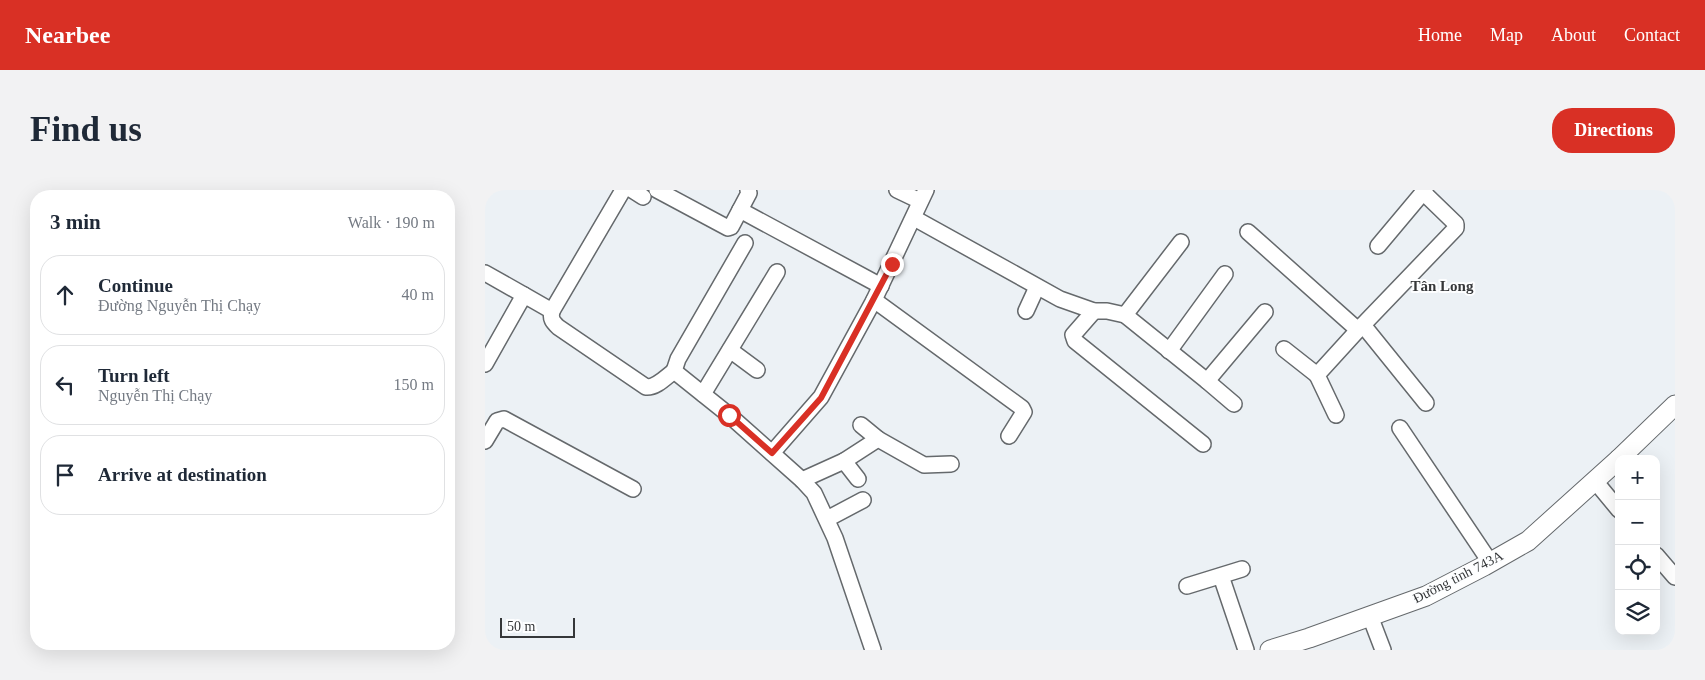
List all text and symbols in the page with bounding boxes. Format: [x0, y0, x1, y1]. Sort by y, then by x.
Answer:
text: Nearbee [25, 22, 110, 48]
text: Home [1418, 25, 1462, 45]
text: Map [1490, 25, 1523, 45]
text: About [1551, 25, 1596, 45]
text: Contact [1624, 25, 1680, 45]
button: Directions [1552, 108, 1675, 153]
text: Find us [30, 110, 142, 149]
text: 3 min [50, 210, 101, 234]
text: Walk · 190 m [348, 214, 435, 231]
route end [881, 253, 904, 276]
text: Continue [98, 275, 173, 296]
district label: Tân Long [1411, 278, 1474, 294]
icon: ahead [51, 281, 79, 309]
text: 40 m [402, 286, 434, 303]
text: Đường Nguyễn Thị Chạy [98, 297, 261, 314]
text: Turn left [98, 365, 170, 386]
icon: left [51, 371, 79, 399]
text: 150 m [394, 376, 434, 393]
text: Nguyễn Thị Chạy [98, 387, 212, 404]
route start [718, 404, 741, 427]
map controls [1615, 455, 1660, 635]
button: + [1615, 455, 1660, 500]
icon: arrive [51, 461, 79, 489]
text: Arrive at destination [98, 464, 267, 485]
button: − [1615, 500, 1660, 545]
button: locate [1615, 545, 1660, 590]
street label: Đường tỉnh 743A [1410, 547, 1506, 606]
button: layers [1615, 590, 1660, 635]
scale bar [500, 615, 575, 638]
text: 50 m [507, 619, 535, 634]

